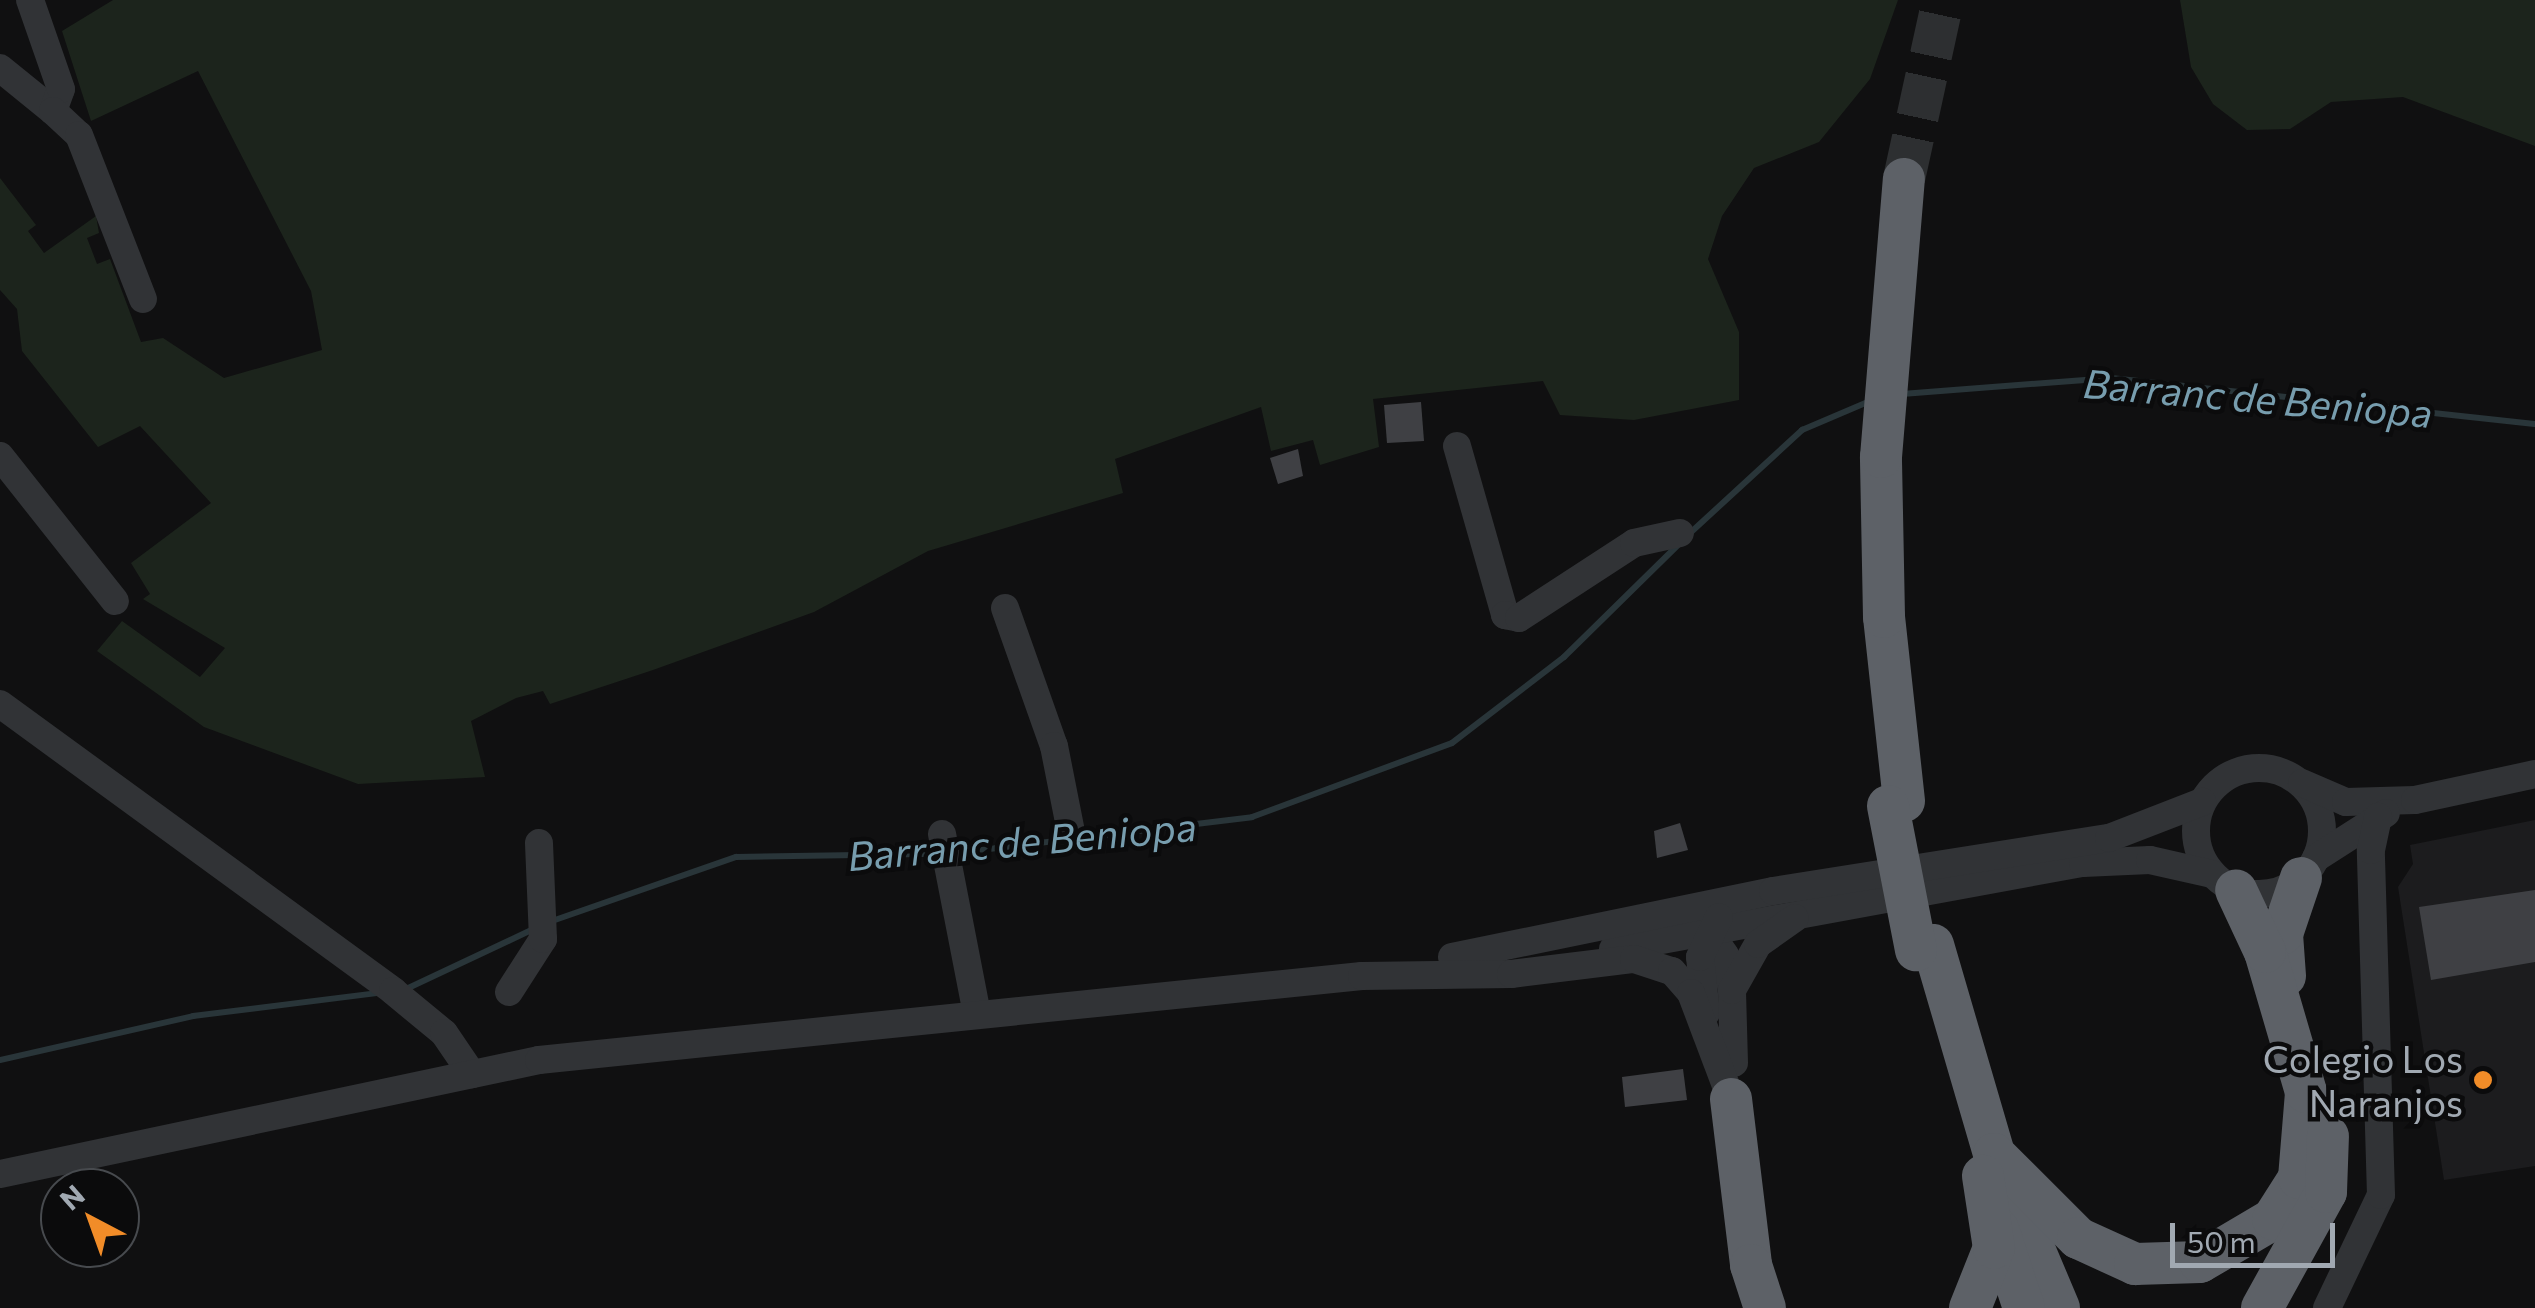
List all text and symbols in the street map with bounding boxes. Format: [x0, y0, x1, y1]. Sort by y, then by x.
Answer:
water label: Barranc de Beniopa [2082, 358, 2434, 436]
water label: Barranc de Beniopa [846, 801, 1198, 879]
place label: Colegio Los Naranjos [2263, 1035, 2463, 1124]
marker: Colegio Los Naranjos [2472, 1069, 2494, 1091]
north arrow [40, 1168, 140, 1268]
text: N [53, 1177, 91, 1217]
scale bar [2175, 1203, 2340, 1265]
text: 50 m [2187, 1222, 2256, 1259]

